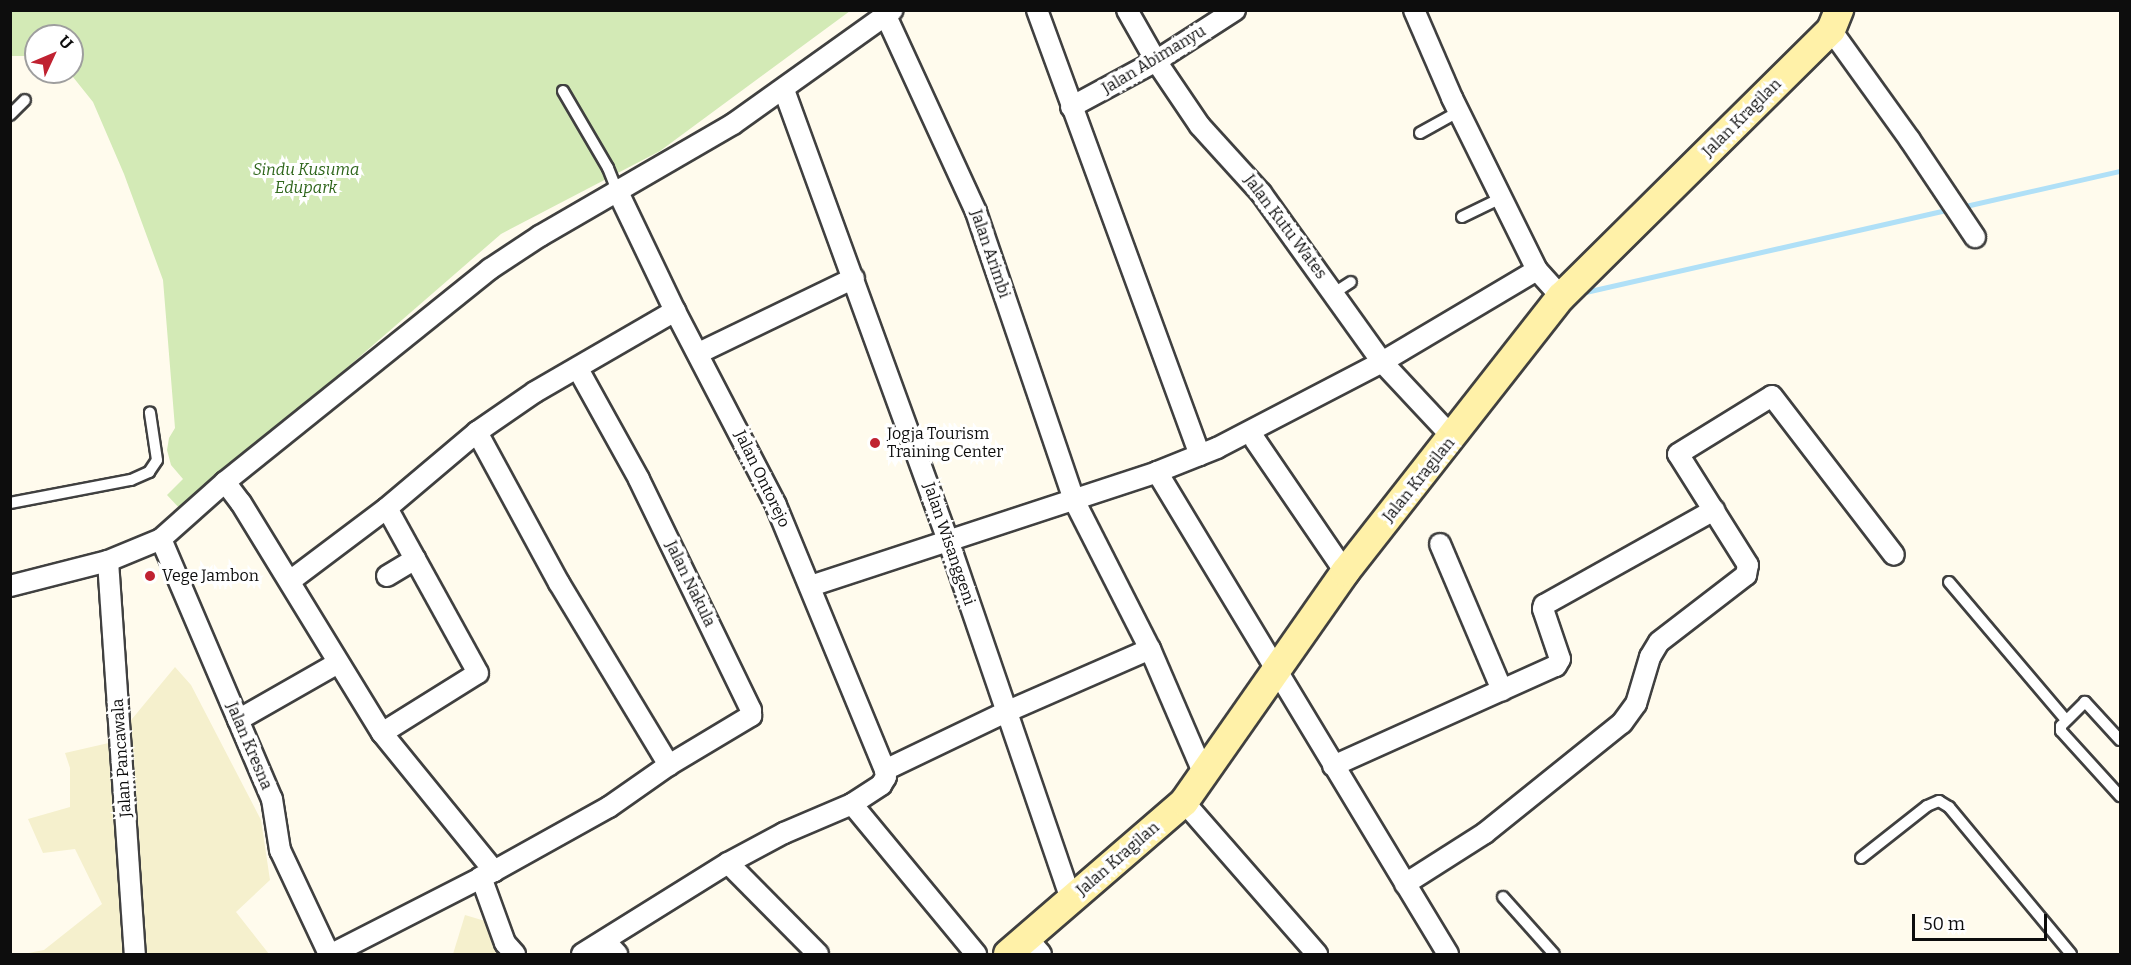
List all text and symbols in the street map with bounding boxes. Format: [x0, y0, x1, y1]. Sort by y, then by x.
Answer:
street label: Jalan Abimanyu [1099, 22, 1209, 98]
north arrow [24, 24, 84, 84]
text: U [55, 32, 77, 53]
street label: Jalan Kragilan [1699, 75, 1785, 161]
park label: Sindu Kusuma Edupark [253, 160, 359, 198]
street label: Jalan Kutu Wates [1240, 171, 1330, 283]
street label: Jalan Arimbi [966, 207, 1014, 301]
place label: Jogja Tourism Training Center [887, 424, 1003, 462]
street label: Jalan Ontorejo [730, 427, 794, 531]
street label: Jalan Kragilan [1379, 434, 1459, 526]
marker: Jogja Tourism Training Center [868, 436, 882, 450]
street label: Jalan Wisanggeni [919, 480, 979, 608]
street label: Jalan Nakula [661, 538, 719, 630]
place label: Vege Jambon [162, 566, 259, 586]
marker: Vege Jambon [143, 569, 157, 583]
street label: Jalan Pancawala [108, 698, 136, 818]
street label: Jalan Kresna [222, 699, 276, 793]
street label: Jalan Kragilan [1073, 818, 1163, 900]
scale bar [1915, 902, 2050, 940]
text: 50 m [1923, 913, 1965, 935]

